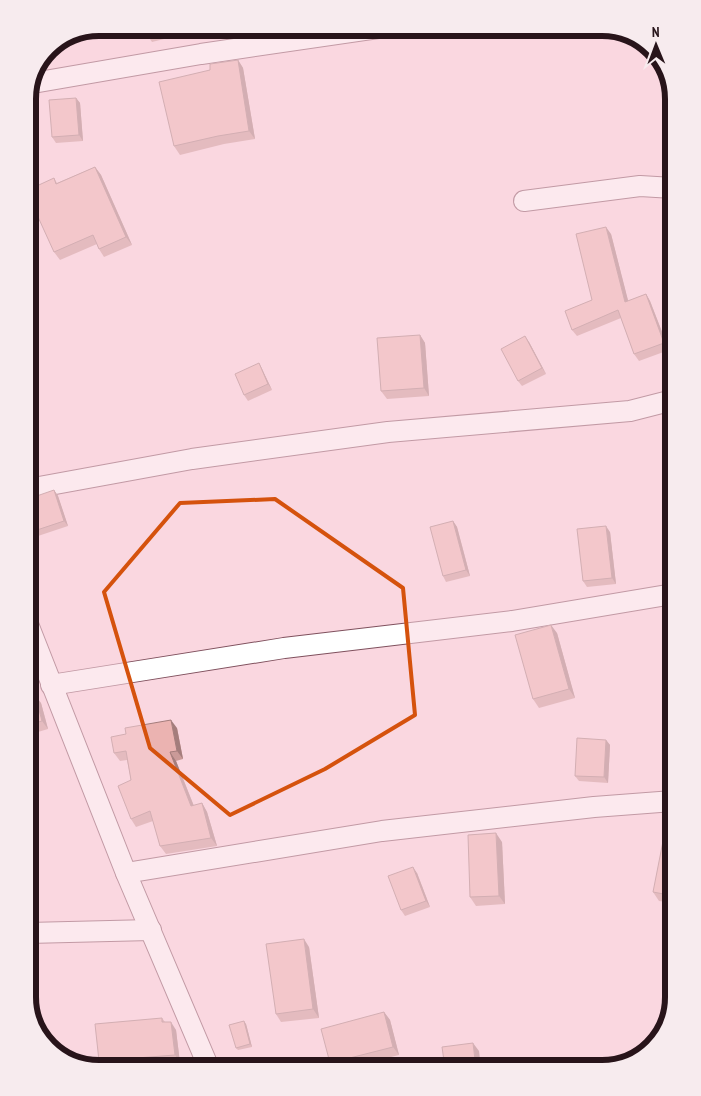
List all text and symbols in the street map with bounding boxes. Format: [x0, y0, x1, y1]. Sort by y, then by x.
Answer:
north arrow [631, 20, 681, 70]
text: N [652, 23, 660, 41]

